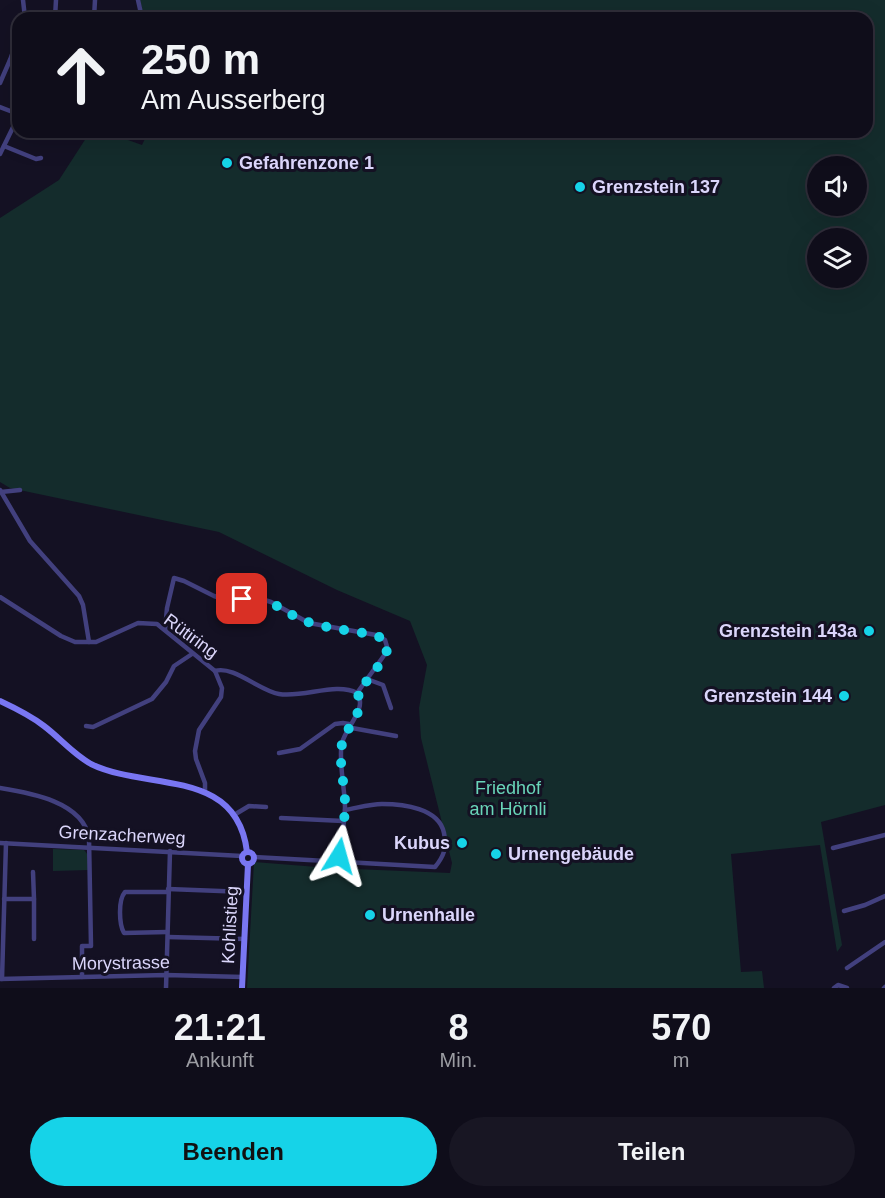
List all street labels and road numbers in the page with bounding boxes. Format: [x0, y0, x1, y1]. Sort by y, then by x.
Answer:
street label: Rütiring [160, 610, 222, 662]
street label: Grenzacherweg [58, 822, 186, 848]
street label: Kohlistieg [218, 886, 242, 964]
street label: Morystrasse [72, 952, 170, 974]

